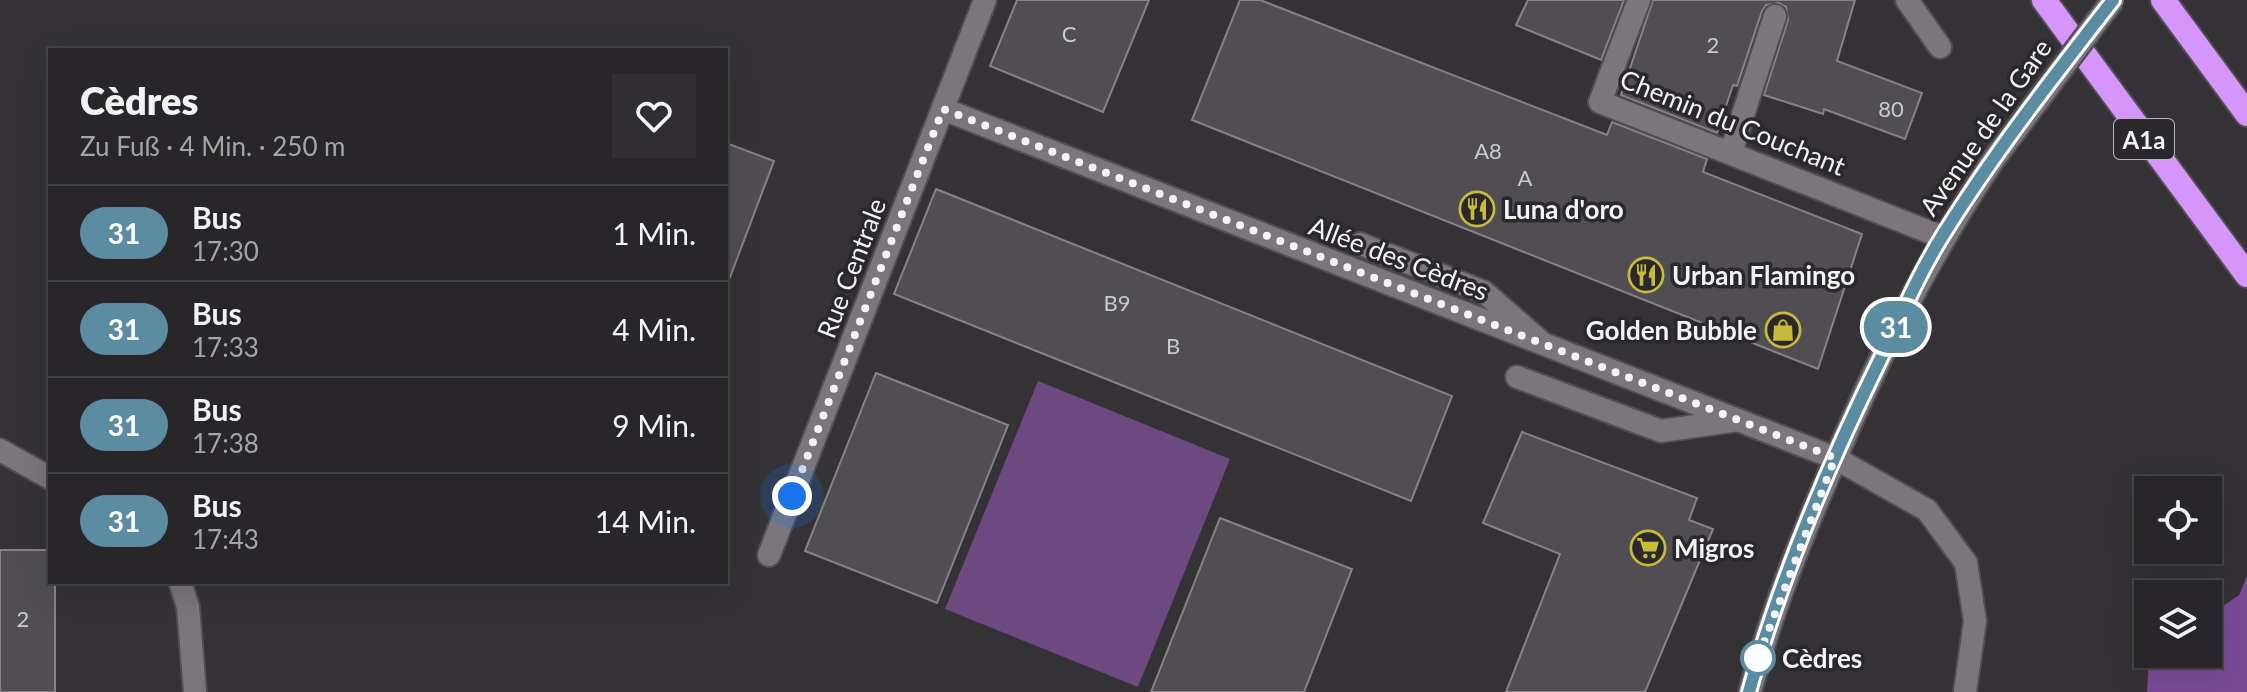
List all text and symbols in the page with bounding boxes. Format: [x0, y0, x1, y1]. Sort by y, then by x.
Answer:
house number: C [1062, 20, 1077, 47]
house number: 2 [1707, 31, 1719, 58]
street label: Avenue de la Gare [1912, 33, 2058, 221]
street label: Chemin du Couchant [1616, 62, 1851, 182]
button: heart [612, 74, 696, 158]
text: Cèdres [80, 77, 198, 123]
house number: 80 [1878, 95, 1904, 122]
road number: A1a [2114, 119, 2174, 159]
text: Zu Fuß · 4 Min. · 250 m [80, 130, 346, 162]
house number: A8 [1474, 137, 1502, 164]
house number: A [1518, 164, 1533, 191]
restaurant icon: Luna d'oro [1458, 190, 1496, 228]
place label: Luna d'oro [1503, 193, 1624, 225]
street label: Rue Centrale [810, 194, 892, 342]
text: Bus [192, 199, 242, 235]
street label: Allée des Cèdres [1305, 209, 1493, 307]
text: 1 Min. [612, 215, 696, 251]
text: 31 [108, 216, 140, 250]
text: 17:30 [192, 235, 259, 267]
restaurant icon: Urban Flamingo [1627, 256, 1665, 294]
place label: Urban Flamingo [1672, 259, 1855, 291]
house number: B9 [1104, 289, 1130, 316]
text: Bus [192, 295, 242, 331]
line badge: 31 [1860, 301, 1932, 353]
text: 31 [1880, 310, 1912, 344]
text: 4 Min. [612, 311, 696, 347]
shop icon: Golden Bubble [1764, 311, 1802, 349]
text: 31 [108, 312, 140, 346]
place label: Golden Bubble [1586, 314, 1757, 346]
text: 17:33 [192, 331, 259, 363]
house number: B [1166, 332, 1180, 359]
text: Bus [192, 391, 242, 427]
text: 9 Min. [612, 407, 696, 443]
text: 31 [108, 408, 140, 442]
text: 17:38 [192, 427, 259, 459]
your location [772, 476, 812, 516]
map controls [2134, 476, 2222, 668]
button: locate [2134, 476, 2222, 564]
text: Bus [192, 487, 242, 523]
text: 14 Min. [595, 503, 696, 539]
text: 31 [108, 504, 140, 538]
text: 17:43 [192, 523, 259, 555]
supermarket icon: Migros [1629, 529, 1667, 567]
place label: Migros [1674, 532, 1754, 564]
button: layers [2134, 580, 2222, 668]
house number: 2 [17, 605, 29, 632]
marker: Cèdres [1741, 641, 1775, 675]
place label: Cèdres [1782, 642, 1862, 674]

